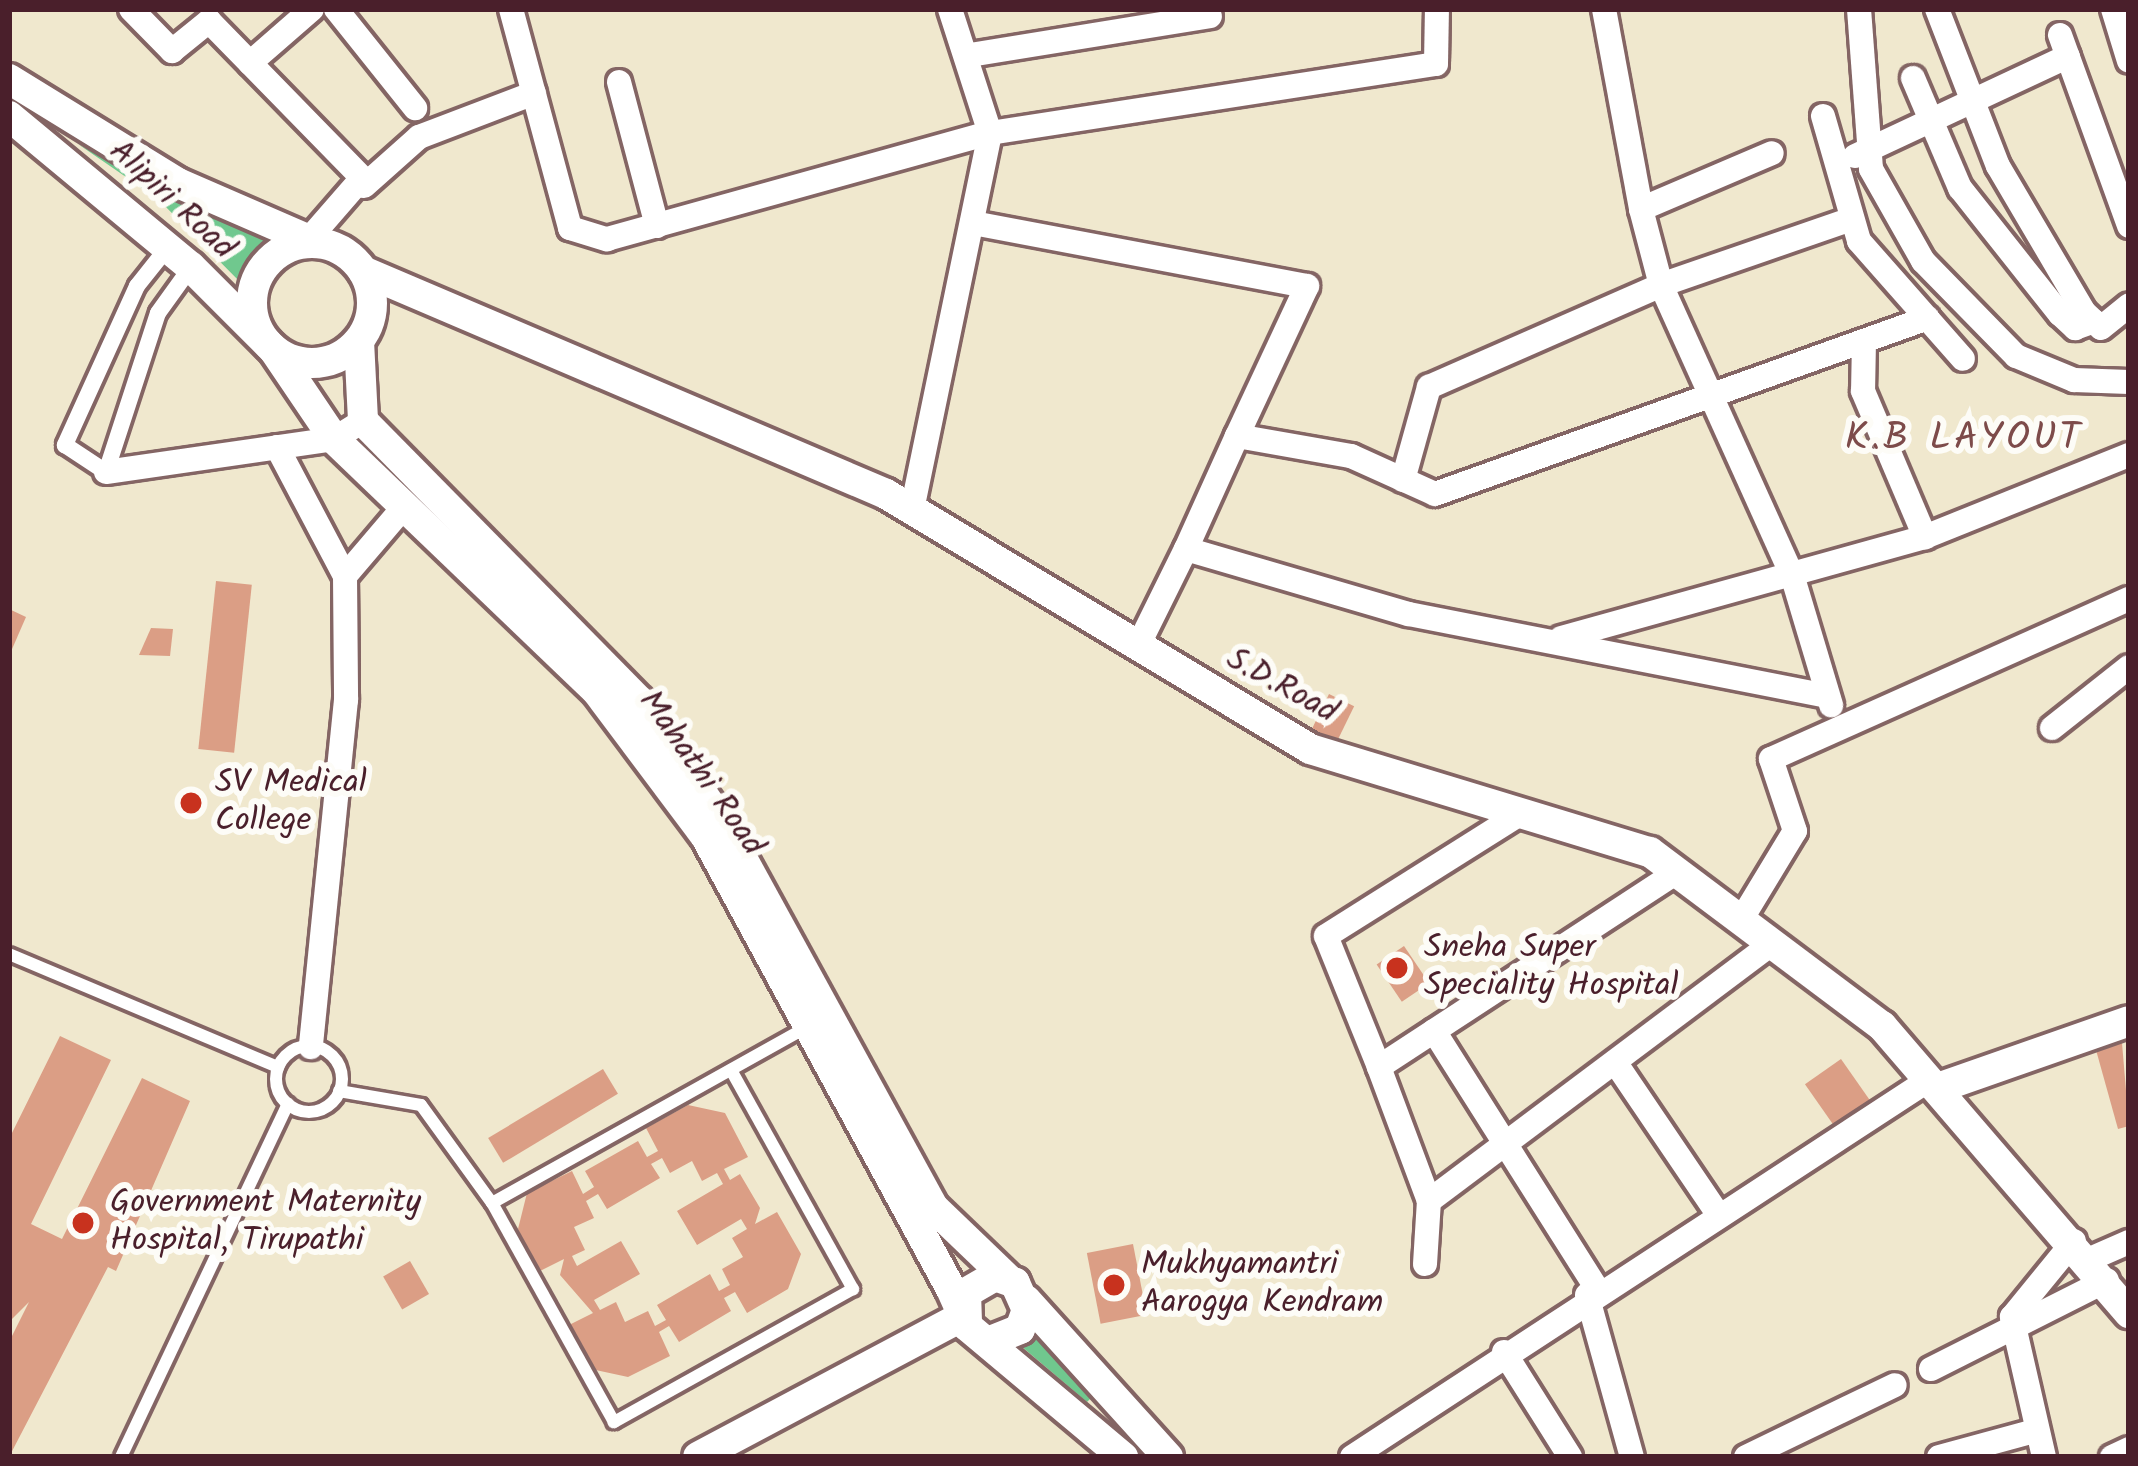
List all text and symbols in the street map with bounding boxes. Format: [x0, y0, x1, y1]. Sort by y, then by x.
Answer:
street label: Alipiri Road [100, 133, 242, 269]
district label: K.B LAYOUT [1845, 416, 2083, 462]
street label: S.D.Road [1219, 640, 1343, 734]
street label: Mahathi Road [629, 684, 771, 864]
place label: SV Medical College [215, 764, 367, 842]
marker: SV Medical College [178, 790, 204, 816]
place label: Sneha Super Speciality Hospital [1424, 929, 1679, 1007]
marker: Sneha Super Speciality Hospital [1381, 952, 1413, 984]
place label: Government Maternity Hospital, Tirupathi [110, 1184, 421, 1262]
marker: Government Maternity Hospital, Tirupathi [67, 1207, 99, 1239]
place label: Mukhyamantri Aarogya Kendram [1141, 1246, 1383, 1324]
marker: Mukhyamantri Aarogya Kendram [1098, 1269, 1130, 1301]

